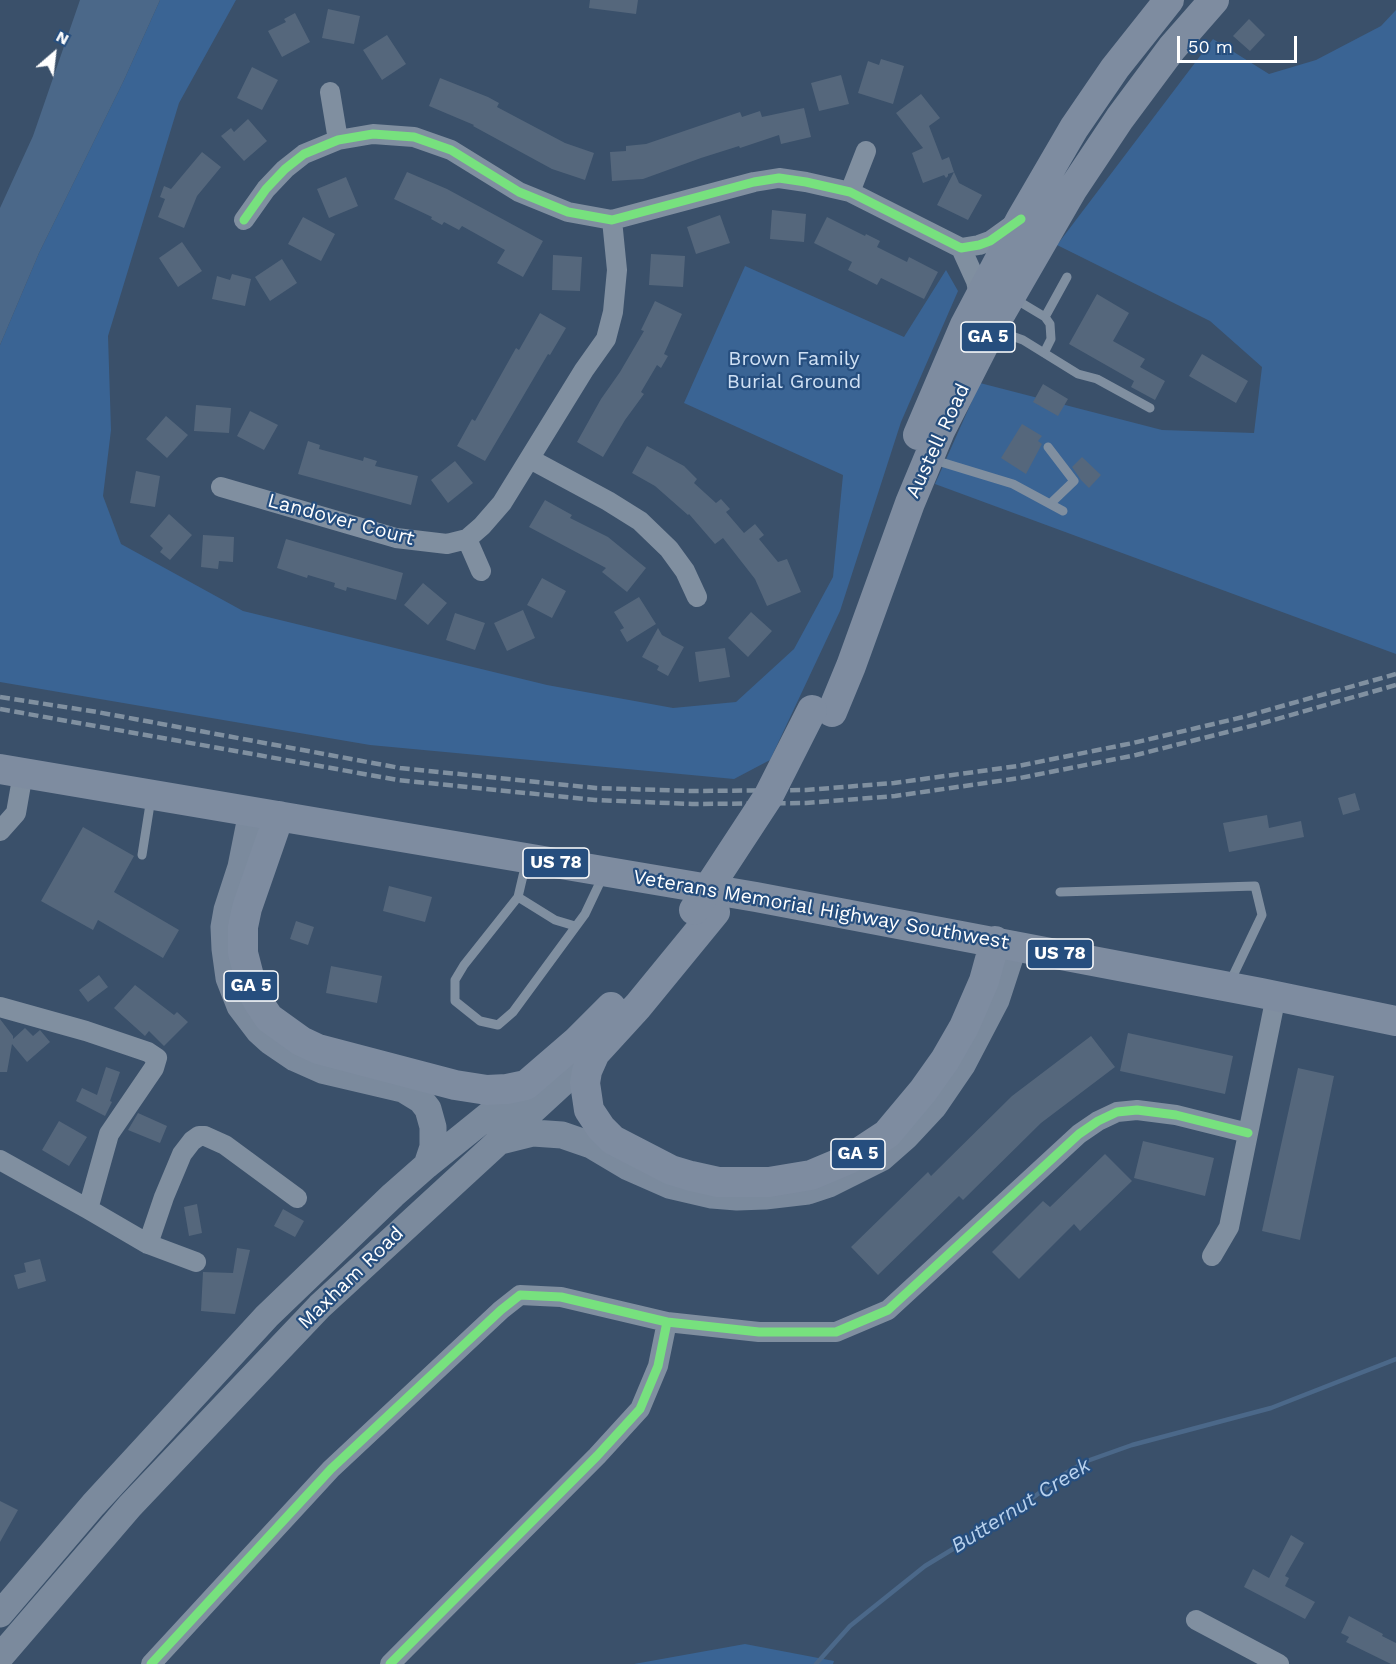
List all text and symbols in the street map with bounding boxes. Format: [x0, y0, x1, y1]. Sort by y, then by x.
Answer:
north arrow [24, 24, 84, 84]
scale bar [1180, 24, 1300, 62]
text: N [53, 26, 72, 49]
text: 50 m [1188, 36, 1233, 57]
road number: GA 5 [961, 322, 1015, 352]
park label: Brown Family Burial Ground [727, 347, 861, 394]
street label: Austell Road [901, 380, 975, 502]
street label: Landover Court [265, 489, 417, 551]
road number: US 78 [523, 848, 589, 878]
street label: Veterans Memorial Highway Southwest [631, 865, 1011, 955]
road number: US 78 [1027, 939, 1093, 969]
road number: GA 5 [224, 971, 278, 1001]
road number: GA 5 [831, 1139, 885, 1169]
street label: Maxham Road [293, 1222, 409, 1334]
water label: Butternut Creek [947, 1453, 1095, 1559]

